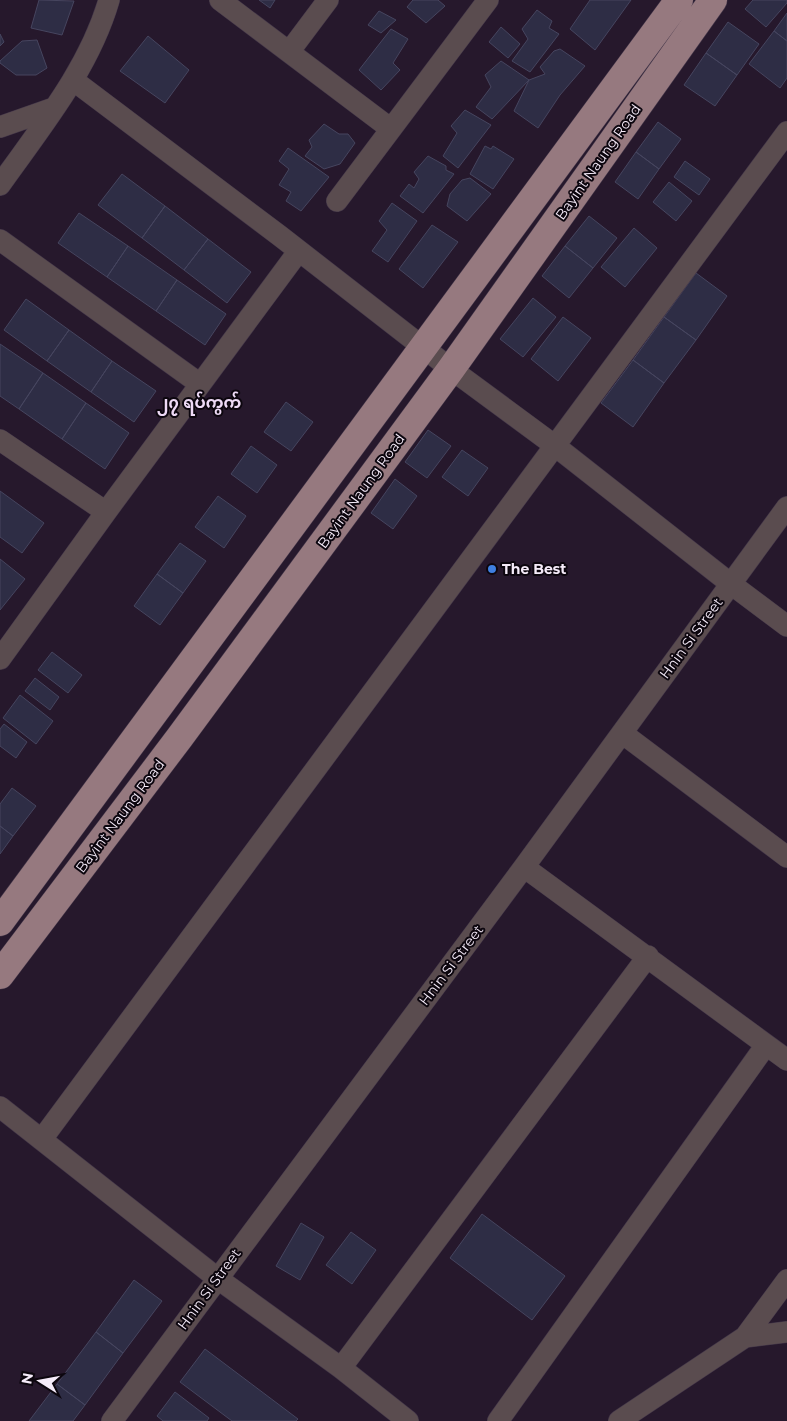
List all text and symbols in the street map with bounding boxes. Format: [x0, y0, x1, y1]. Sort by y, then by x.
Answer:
street label: Bayint Naung Road [551, 101, 645, 223]
district label: ၂၇ ရပ်ကွက် [157, 391, 241, 416]
street label: Bayint Naung Road [313, 430, 409, 552]
place label: The Best [502, 560, 566, 578]
marker: The Best [486, 563, 498, 575]
street label: Hnin Si Street [655, 594, 727, 682]
street label: Bayint Naung Road [72, 756, 168, 876]
street label: Hnin Si Street [415, 921, 487, 1009]
street label: Hnin Si Street [173, 1245, 245, 1333]
north arrow [15, 1356, 65, 1406]
text: N [17, 1371, 37, 1386]

